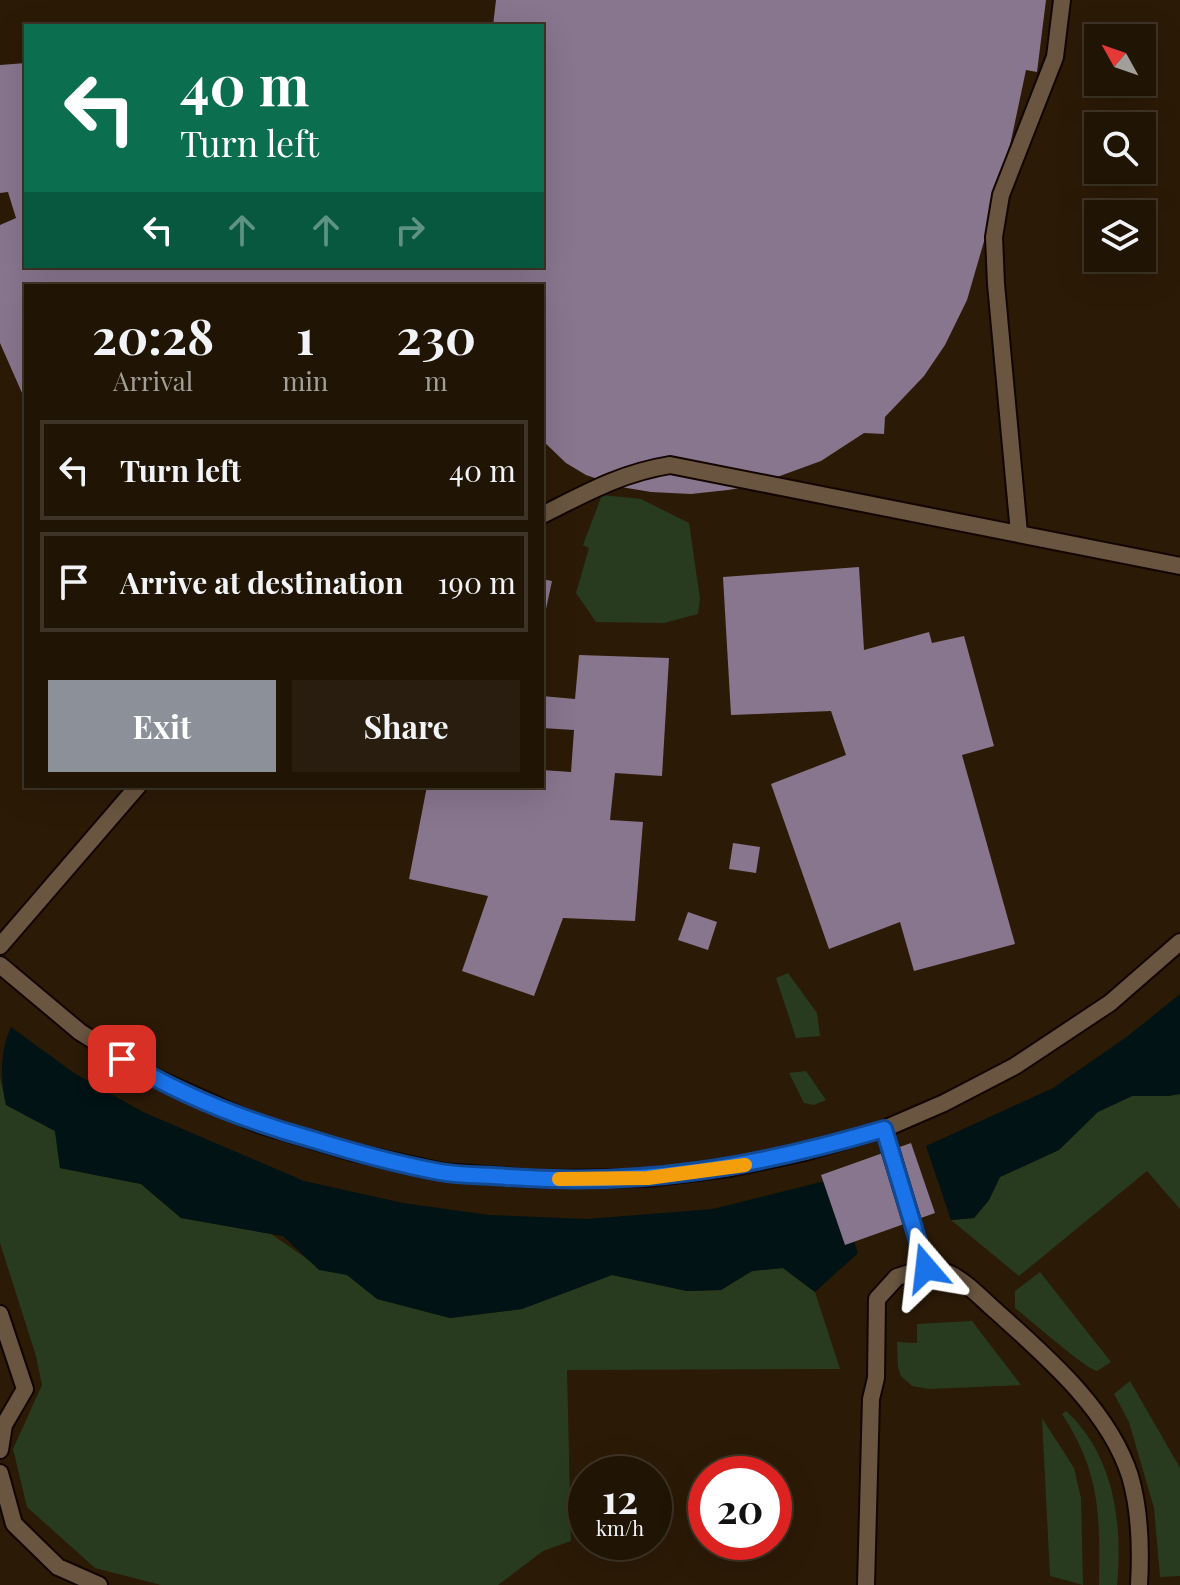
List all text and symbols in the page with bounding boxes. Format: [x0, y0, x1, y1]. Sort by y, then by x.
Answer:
north arrow [1084, 24, 1156, 96]
map controls [1084, 24, 1156, 272]
text: 40 m [180, 46, 309, 121]
icon: left [48, 56, 152, 160]
button: search [1084, 112, 1156, 184]
text: Turn left [180, 118, 319, 166]
button: layers [1084, 200, 1156, 272]
icon: left [136, 208, 180, 252]
icon: ahead [220, 208, 264, 252]
icon: ahead [304, 208, 348, 252]
icon: right [388, 208, 432, 252]
text: 20:28 [92, 303, 214, 367]
text: 1 [296, 303, 314, 367]
text: 230 [396, 303, 476, 367]
text: Arrival [113, 363, 193, 398]
text: min [282, 363, 328, 398]
text: m [425, 363, 448, 398]
icon: left [52, 448, 96, 492]
text: Turn left [120, 450, 241, 490]
text: 40 m [449, 450, 516, 490]
icon: arrive [52, 560, 96, 604]
text: Arrive at destination [120, 562, 403, 602]
text: 190 m [438, 562, 516, 602]
button: Exit [48, 680, 276, 772]
button: Share [292, 680, 520, 772]
pin [88, 1025, 156, 1093]
icon: arrive [100, 1037, 144, 1081]
position arrow [884, 1226, 968, 1310]
speed limit sign: 20 [688, 1456, 792, 1560]
text: 12 [602, 1471, 638, 1524]
text: km/h [596, 1514, 644, 1541]

